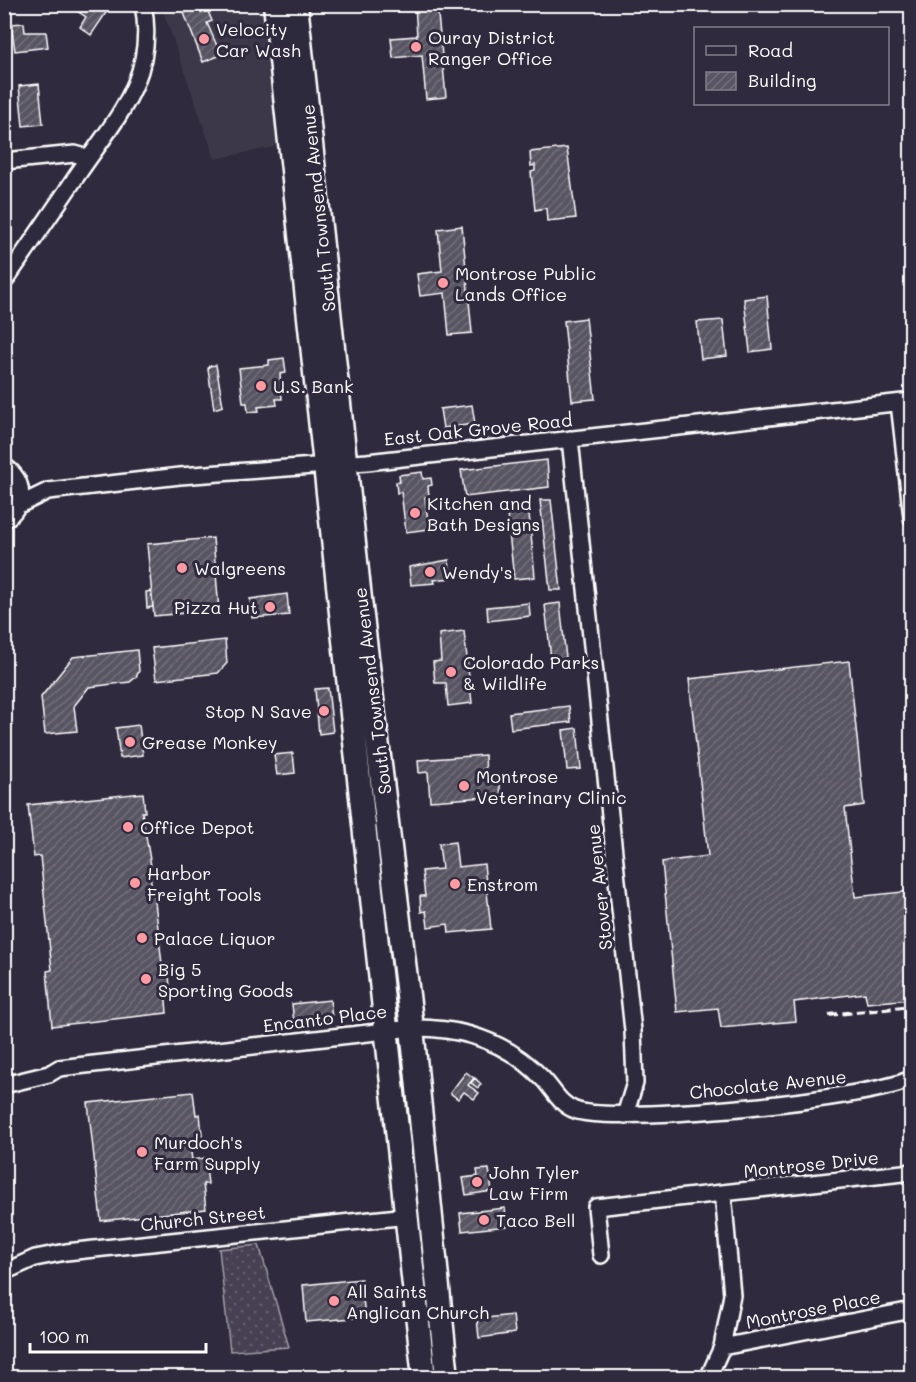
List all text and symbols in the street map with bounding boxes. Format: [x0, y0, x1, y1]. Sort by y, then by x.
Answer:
place label: Velocity Car Wash [216, 17, 301, 62]
place label: Ouray District Ranger Office [428, 25, 555, 70]
legend [694, 27, 889, 105]
marker: Velocity Car Wash [197, 32, 211, 46]
text: Road [748, 38, 793, 62]
marker: Ouray District Ranger Office [409, 40, 423, 54]
text: Building [748, 68, 816, 92]
street label: South Townsend Avenue [295, 103, 341, 313]
place label: Montrose Public Lands Office [455, 261, 596, 306]
marker: Montrose Public Lands Office [436, 276, 450, 290]
place label: U.S. Bank [273, 374, 353, 398]
marker: U.S. Bank [254, 379, 268, 393]
street label: East Oak Grove Road [383, 407, 573, 451]
place label: Kitchen and Bath Designs [427, 491, 540, 536]
marker: Kitchen and Bath Designs [408, 506, 422, 520]
place label: Walgreens [194, 556, 286, 580]
place label: Wendy's [442, 560, 512, 584]
marker: Walgreens [175, 561, 189, 575]
marker: Wendy's [423, 565, 437, 579]
street label: South Townsend Avenue [347, 586, 397, 796]
place label: Pizza Hut [174, 595, 258, 619]
marker: Pizza Hut [263, 600, 277, 614]
place label: Colorado Parks & Wildlife [463, 650, 599, 695]
marker: Colorado Parks & Wildlife [444, 665, 458, 679]
place label: Stop N Save [205, 699, 312, 723]
marker: Stop N Save [317, 704, 331, 718]
place label: Grease Monkey [142, 730, 277, 754]
marker: Grease Monkey [123, 735, 137, 749]
place label: Montrose Veterinary Clinic [476, 764, 627, 809]
marker: Montrose Veterinary Clinic [457, 779, 471, 793]
place label: Office Depot [140, 815, 254, 839]
marker: Office Depot [121, 820, 135, 834]
street label: Stover Avenue [580, 823, 618, 951]
place label: Harbor Freight Tools [147, 861, 262, 906]
place label: Enstrom [467, 872, 538, 896]
marker: Harbor Freight Tools [128, 876, 142, 890]
marker: Enstrom [448, 877, 462, 891]
place label: Palace Liquor [154, 926, 276, 950]
marker: Palace Liquor [135, 931, 149, 945]
place label: Big 5 Sporting Goods [158, 957, 293, 1002]
marker: Big 5 Sporting Goods [139, 972, 153, 986]
street label: Encanto Place [262, 998, 388, 1038]
street label: Chocolate Avenue [688, 1064, 848, 1104]
place label: Murdoch's Farm Supply [154, 1130, 261, 1175]
marker: Murdoch's Farm Supply [135, 1145, 149, 1159]
street label: Montrose Drive [742, 1145, 880, 1183]
place label: John Tyler Law Firm [489, 1160, 580, 1205]
marker: John Tyler Law Firm [470, 1175, 484, 1189]
street label: Church Street [139, 1199, 267, 1237]
place label: Taco Bell [496, 1208, 576, 1232]
marker: Taco Bell [477, 1213, 491, 1227]
place label: All Saints Anglican Church [346, 1279, 489, 1324]
street label: Montrose Place [744, 1284, 882, 1334]
marker: All Saints Anglican Church [327, 1294, 341, 1308]
scale bar [30, 1316, 206, 1354]
text: 100 m [39, 1324, 89, 1348]

